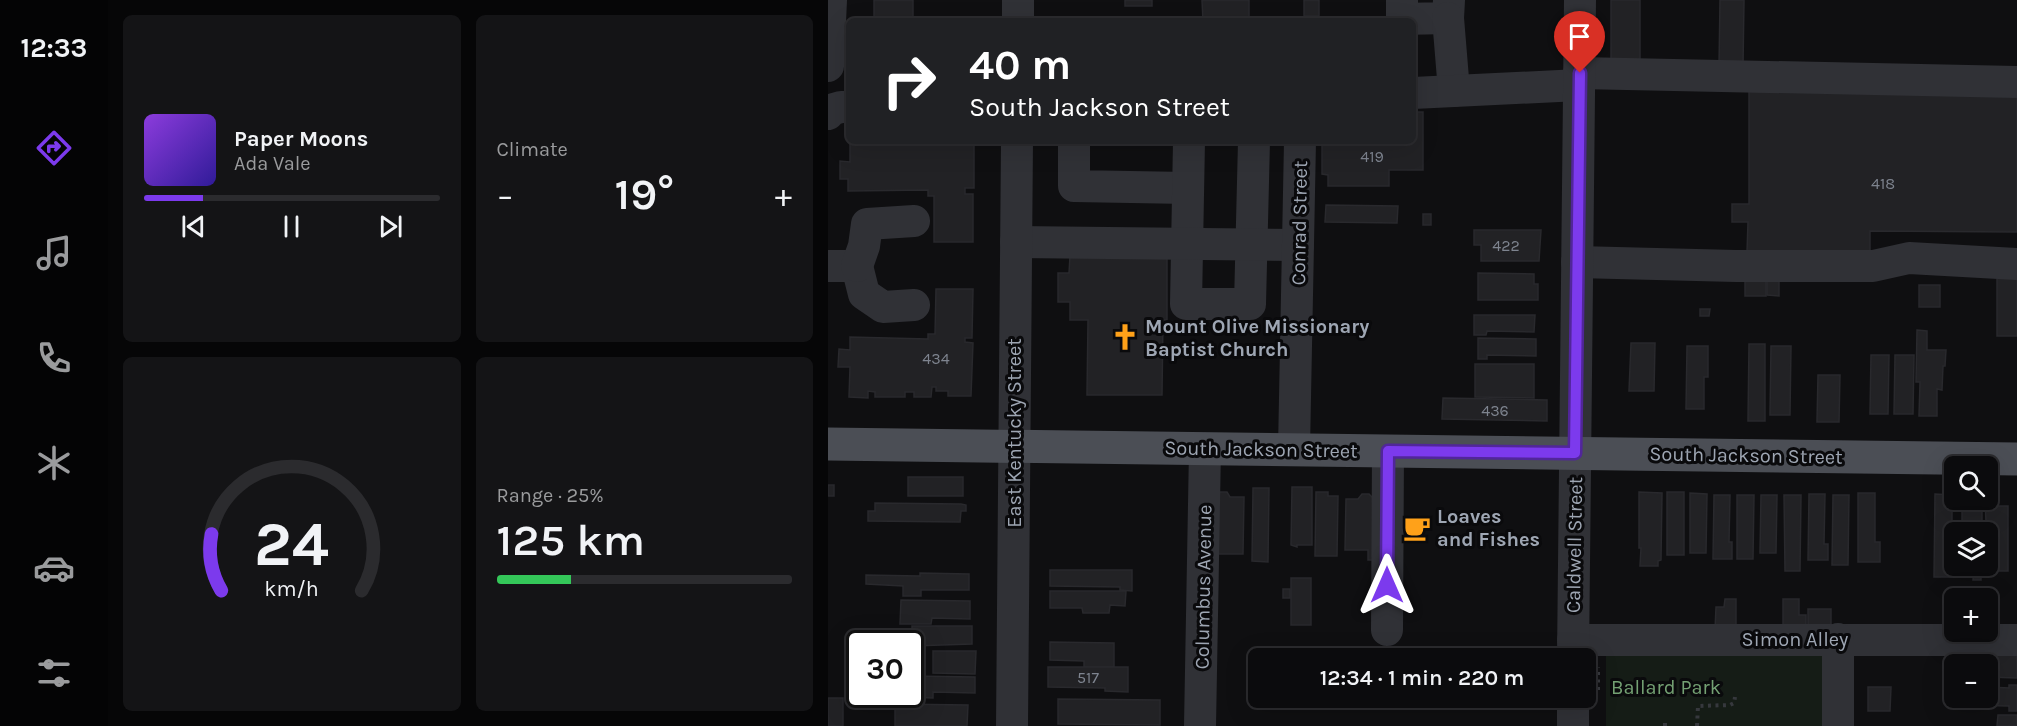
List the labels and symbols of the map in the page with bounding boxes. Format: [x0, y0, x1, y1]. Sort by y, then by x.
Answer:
pin [1554, 11, 1605, 73]
house number: 419 [1360, 147, 1384, 166]
street label: Conrad Street [1287, 160, 1312, 286]
house number: 418 [1871, 174, 1895, 193]
house number: 422 [1492, 236, 1520, 255]
place label: Mount Olive Missionary Baptist Church [1145, 315, 1369, 361]
church icon: Mount Olive Missionary Baptist Church [1110, 322, 1140, 352]
street label: East Kentucky Street [1003, 338, 1026, 528]
house number: 434 [922, 349, 950, 368]
house number: 436 [1481, 401, 1509, 420]
street label: South Jackson Street [1164, 436, 1358, 463]
street label: South Jackson Street [1649, 442, 1843, 469]
street label: Caldwell Street [1562, 476, 1587, 613]
street label: Columbus Avenue [1191, 504, 1216, 670]
place label: Loaves and Fishes [1437, 505, 1540, 551]
cafe icon: Loaves and Fishes [1402, 513, 1432, 543]
position arrow [1355, 553, 1419, 617]
street label: Simon Alley [1742, 628, 1848, 651]
speed limit sign: 30 [846, 630, 924, 708]
house number: 517 [1077, 668, 1099, 687]
park label: Ballard Park [1611, 676, 1721, 699]

